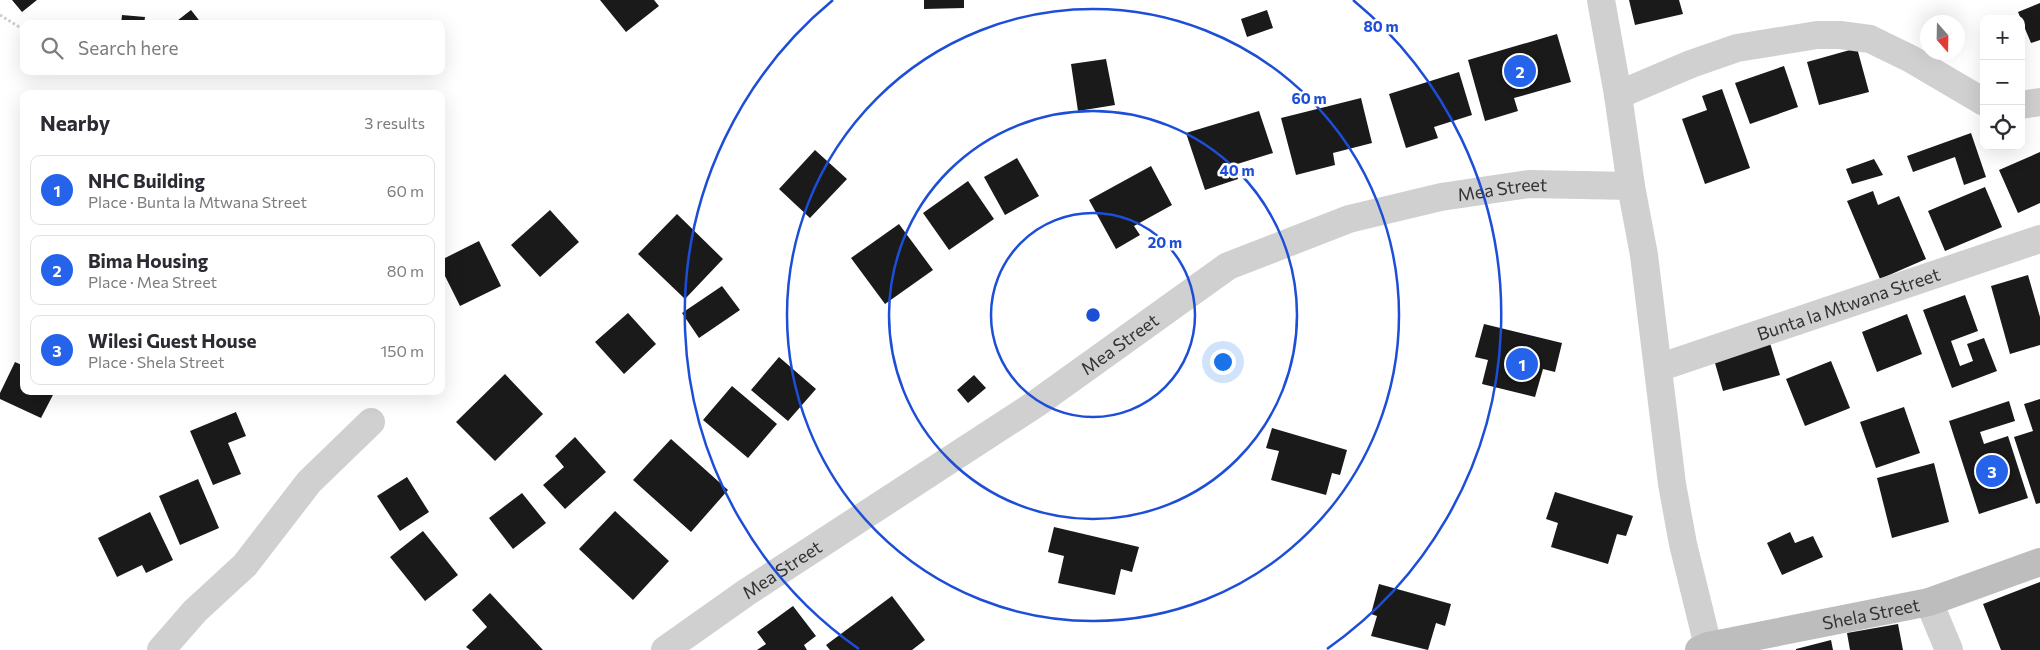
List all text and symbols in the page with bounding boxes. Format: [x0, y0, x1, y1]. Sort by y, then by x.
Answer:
north arrow [1920, 15, 1965, 60]
map controls [1980, 15, 2025, 150]
button: + [1980, 15, 2025, 60]
text: 80 m [1363, 17, 1399, 35]
search box [20, 20, 445, 75]
icon: search [38, 34, 66, 62]
text: Search here [78, 36, 178, 59]
pin: 2 [1504, 52, 1536, 90]
button: − [1980, 60, 2025, 105]
text: 60 m [1291, 89, 1327, 107]
button: locate [1980, 105, 2025, 150]
text: Nearby [40, 110, 110, 135]
text: 3 results [364, 113, 425, 132]
text: 40 m [1219, 161, 1255, 179]
text: NHC Building [88, 169, 205, 192]
street label: Mea Street [1456, 173, 1547, 205]
text: 1 [53, 181, 61, 200]
text: 60 m [387, 181, 424, 200]
text: Place · Bunta la Mtwana Street [88, 192, 307, 211]
text: 20 m [1148, 233, 1182, 251]
text: Bima Housing [88, 249, 208, 272]
text: 2 [52, 261, 62, 280]
text: 80 m [387, 261, 424, 280]
street label: Bunta la Mtwana Street [1754, 263, 1943, 345]
text: Place · Mea Street [88, 272, 217, 291]
centre of rings [1084, 306, 1102, 324]
street label: Mea Street [1076, 309, 1163, 379]
text: Wilesi Guest House [88, 329, 257, 352]
text: 3 [52, 341, 62, 360]
text: 150 m [381, 341, 424, 360]
pin: 1 [1506, 345, 1538, 383]
your location [1210, 349, 1236, 375]
text: Place · Shela Street [88, 352, 224, 371]
pin: 3 [1976, 452, 2008, 490]
street label: Mea Street [738, 535, 826, 603]
street label: Shela Street [1820, 593, 1922, 634]

